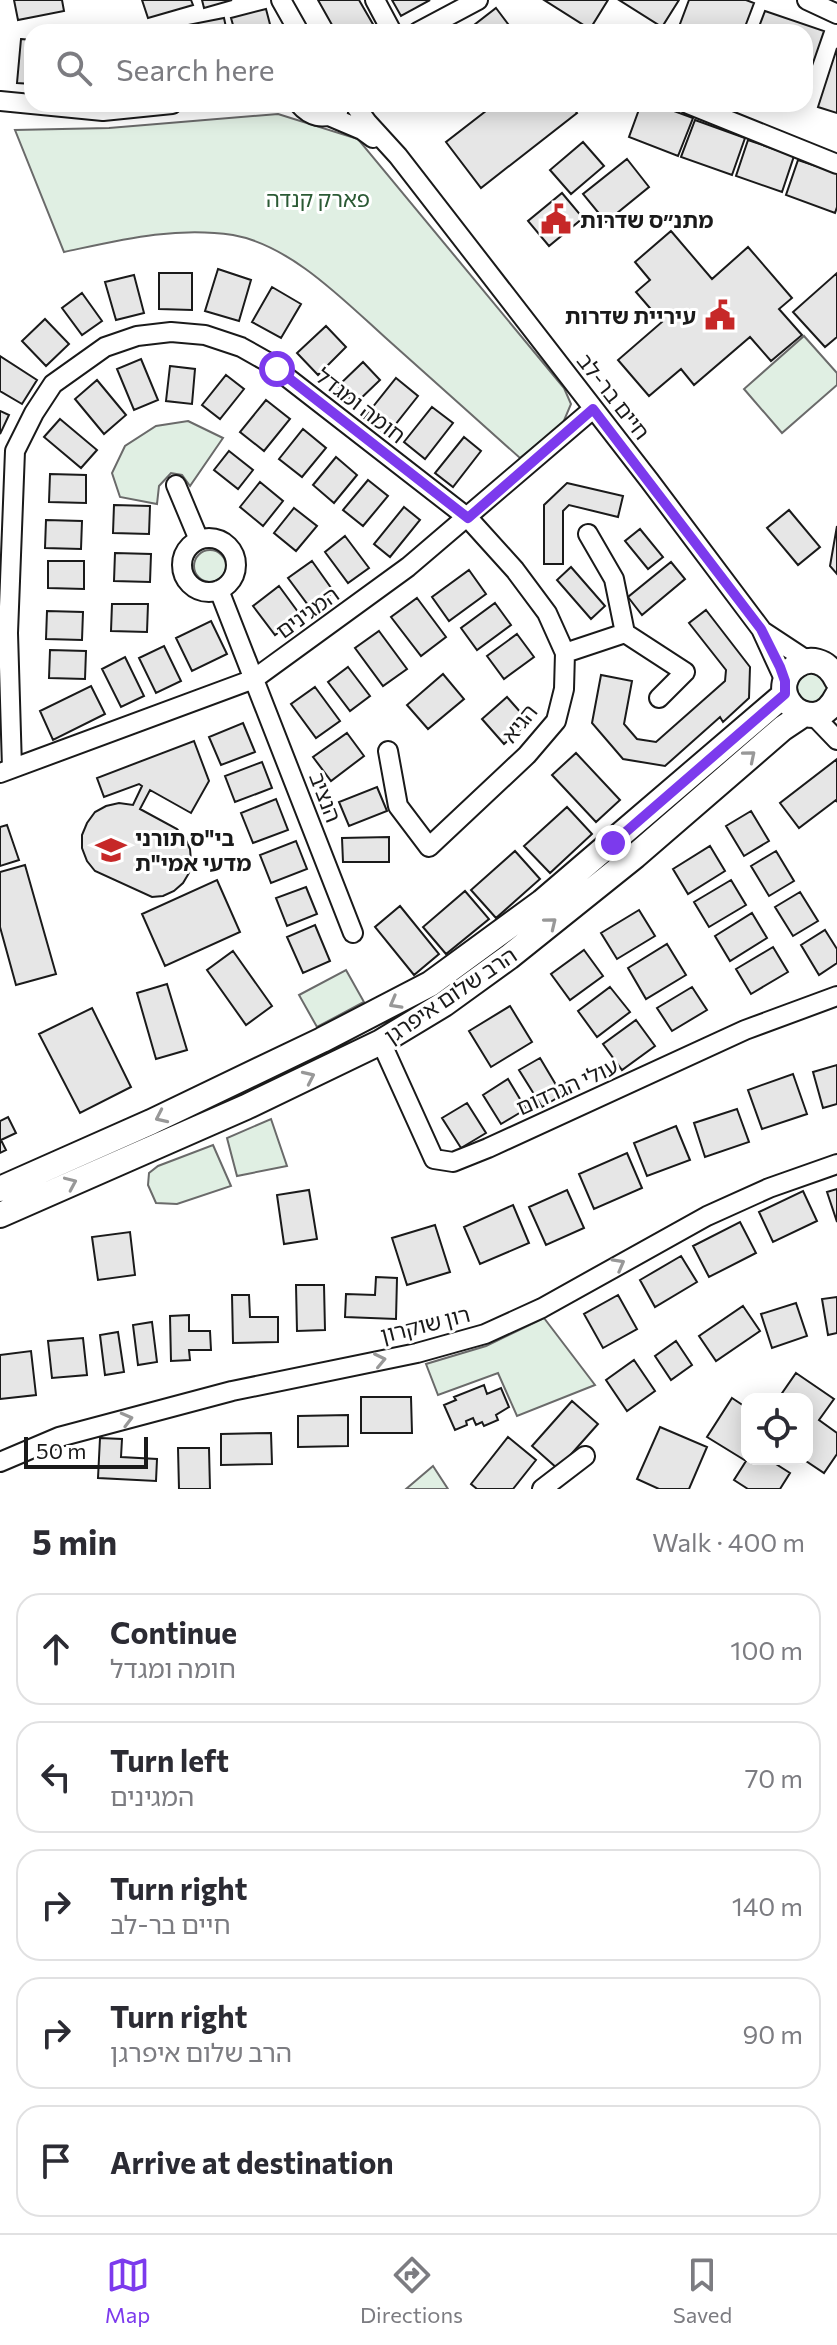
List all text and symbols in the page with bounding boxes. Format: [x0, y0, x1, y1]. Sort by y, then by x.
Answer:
search box [24, 24, 813, 112]
icon: search [52, 46, 96, 90]
text: Search here [116, 50, 275, 87]
park label: פארק קנדה [266, 185, 370, 212]
public building icon: מתנ״ס שדרות [539, 202, 573, 236]
place label: מתנ״ס שדרות [580, 206, 714, 233]
public building icon: עיריית שדרות [703, 298, 737, 332]
place label: עיריית שדרות [565, 302, 696, 329]
street label: חיים בר-לב [572, 347, 656, 445]
route start [259, 351, 295, 387]
street label: חומה ומגדל [311, 362, 411, 448]
street label: המגינים [270, 580, 344, 644]
street label: הגיא [495, 698, 543, 748]
one-way arrow [741, 751, 755, 766]
street label: הנציב [304, 768, 348, 826]
place label: בי"ס תורני מדעי אמי"ת [135, 824, 251, 876]
route end [595, 825, 631, 861]
school or university icon: בי"ס תורני מדעי אמי"ת [94, 833, 128, 867]
one-way arrow [542, 919, 557, 933]
street label: הרב שלום איפרגן [379, 941, 521, 1049]
one-way arrow [389, 993, 404, 1009]
street label: עולי הגרדום [512, 1052, 622, 1120]
one-way arrow [300, 1071, 315, 1087]
one-way arrow [155, 1107, 170, 1123]
one-way arrow [63, 1177, 78, 1193]
one-way arrow [610, 1258, 625, 1274]
street label: רון שוקרון [377, 1300, 473, 1348]
one-way arrow [373, 1353, 387, 1370]
map controls [741, 1393, 813, 1465]
button: locate [741, 1393, 813, 1465]
one-way arrow [119, 1412, 133, 1428]
scale bar [24, 1433, 148, 1469]
text: 50 m [36, 1437, 86, 1464]
text: 5 min [32, 1520, 117, 1562]
text: Walk · 400 m [652, 1526, 805, 1557]
text: Continue [110, 1613, 237, 1650]
icon: ahead [34, 1627, 78, 1671]
text: 100 m [730, 1634, 803, 1665]
text: חומה ומגדל [110, 1652, 236, 1683]
text: Turn left [110, 1741, 229, 1778]
icon: left [34, 1755, 78, 1799]
text: 70 m [745, 1762, 803, 1793]
text: המגינים [110, 1780, 194, 1811]
text: Turn right [110, 1869, 247, 1906]
icon: right [34, 1883, 78, 1927]
text: 140 m [732, 1890, 803, 1921]
text: חיים בר-לב [110, 1908, 231, 1939]
text: Turn right [110, 1997, 247, 2034]
icon: right [34, 2011, 78, 2055]
text: 90 m [743, 2018, 803, 2049]
text: הרב שלום איפרגן [110, 2036, 292, 2067]
icon: arrive [34, 2139, 78, 2183]
text: Arrive at destination [110, 2143, 394, 2180]
tab: Map [105, 2253, 150, 2328]
tab: Directions [360, 2253, 463, 2328]
tab: Saved [673, 2253, 732, 2328]

